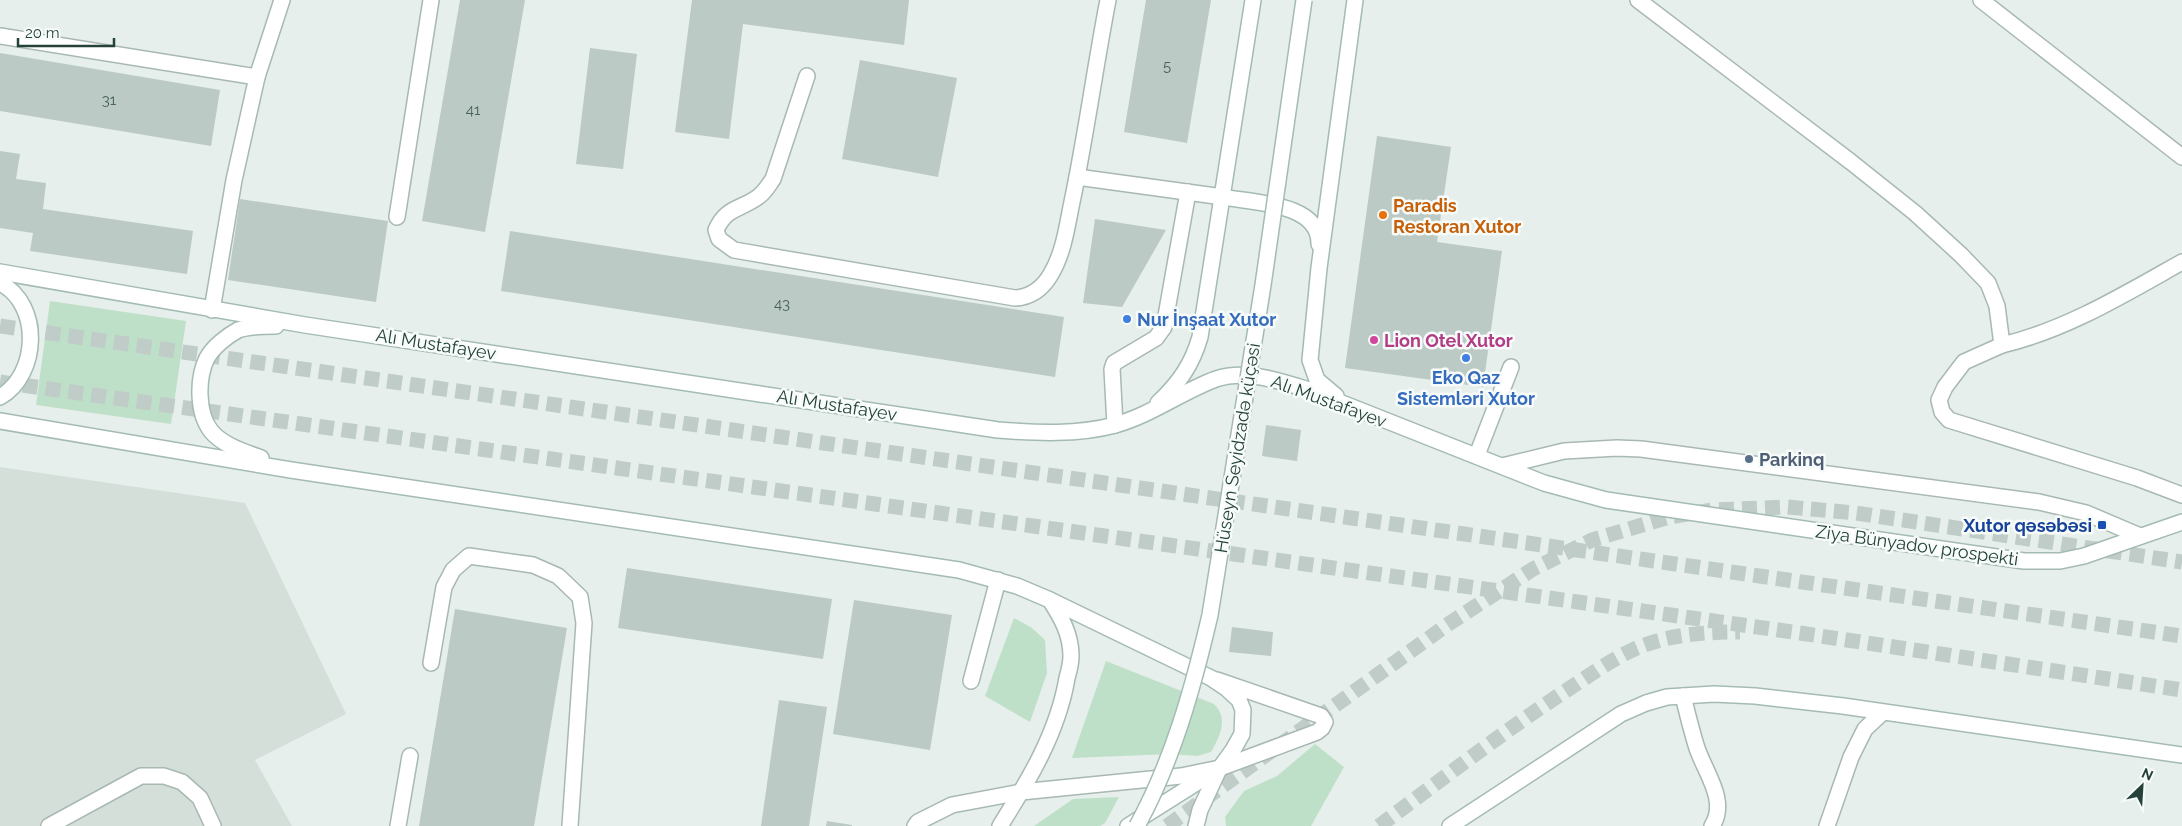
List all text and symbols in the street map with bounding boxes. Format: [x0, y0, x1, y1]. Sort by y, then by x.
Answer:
scale bar [18, 15, 114, 47]
text: 20 m [25, 24, 60, 42]
house number: 5 [1163, 57, 1171, 75]
house number: 31 [102, 91, 117, 109]
house number: 41 [466, 101, 481, 119]
place label: Paradis Restoran Xutor [1393, 195, 1521, 237]
marker: Paradis Restoran Xutor [1377, 209, 1389, 221]
house number: 43 [774, 295, 790, 313]
place label: Nur İnşaat Xutor [1137, 309, 1276, 330]
marker: Nur İnşaat Xutor [1121, 313, 1133, 325]
street label: Alı Mustafayev [374, 324, 498, 364]
place label: Lion Otel Xutor [1384, 330, 1513, 351]
marker: Lion Otel Xutor [1368, 334, 1380, 346]
street label: Hüseyn Seyidzadə küçəsi [1210, 342, 1264, 554]
marker: Eko Qaz Sistemləri Xutor [1460, 352, 1472, 364]
place label: Eko Qaz Sistemləri Xutor [1397, 367, 1535, 409]
street label: Alı Mustafayev [1268, 370, 1390, 432]
street label: Alı Mustafayev [775, 385, 899, 425]
place label: Parkinq [1759, 449, 1824, 470]
marker: Parkinq [1743, 453, 1755, 465]
place label: Xutor qəsəbəsi [1963, 515, 2092, 536]
marker: Xutor qəsəbəsi [2096, 519, 2108, 531]
street label: Ziya Bünyadov prospekti [1814, 520, 2020, 570]
north arrow [2117, 761, 2167, 811]
text: N [2139, 765, 2156, 784]

